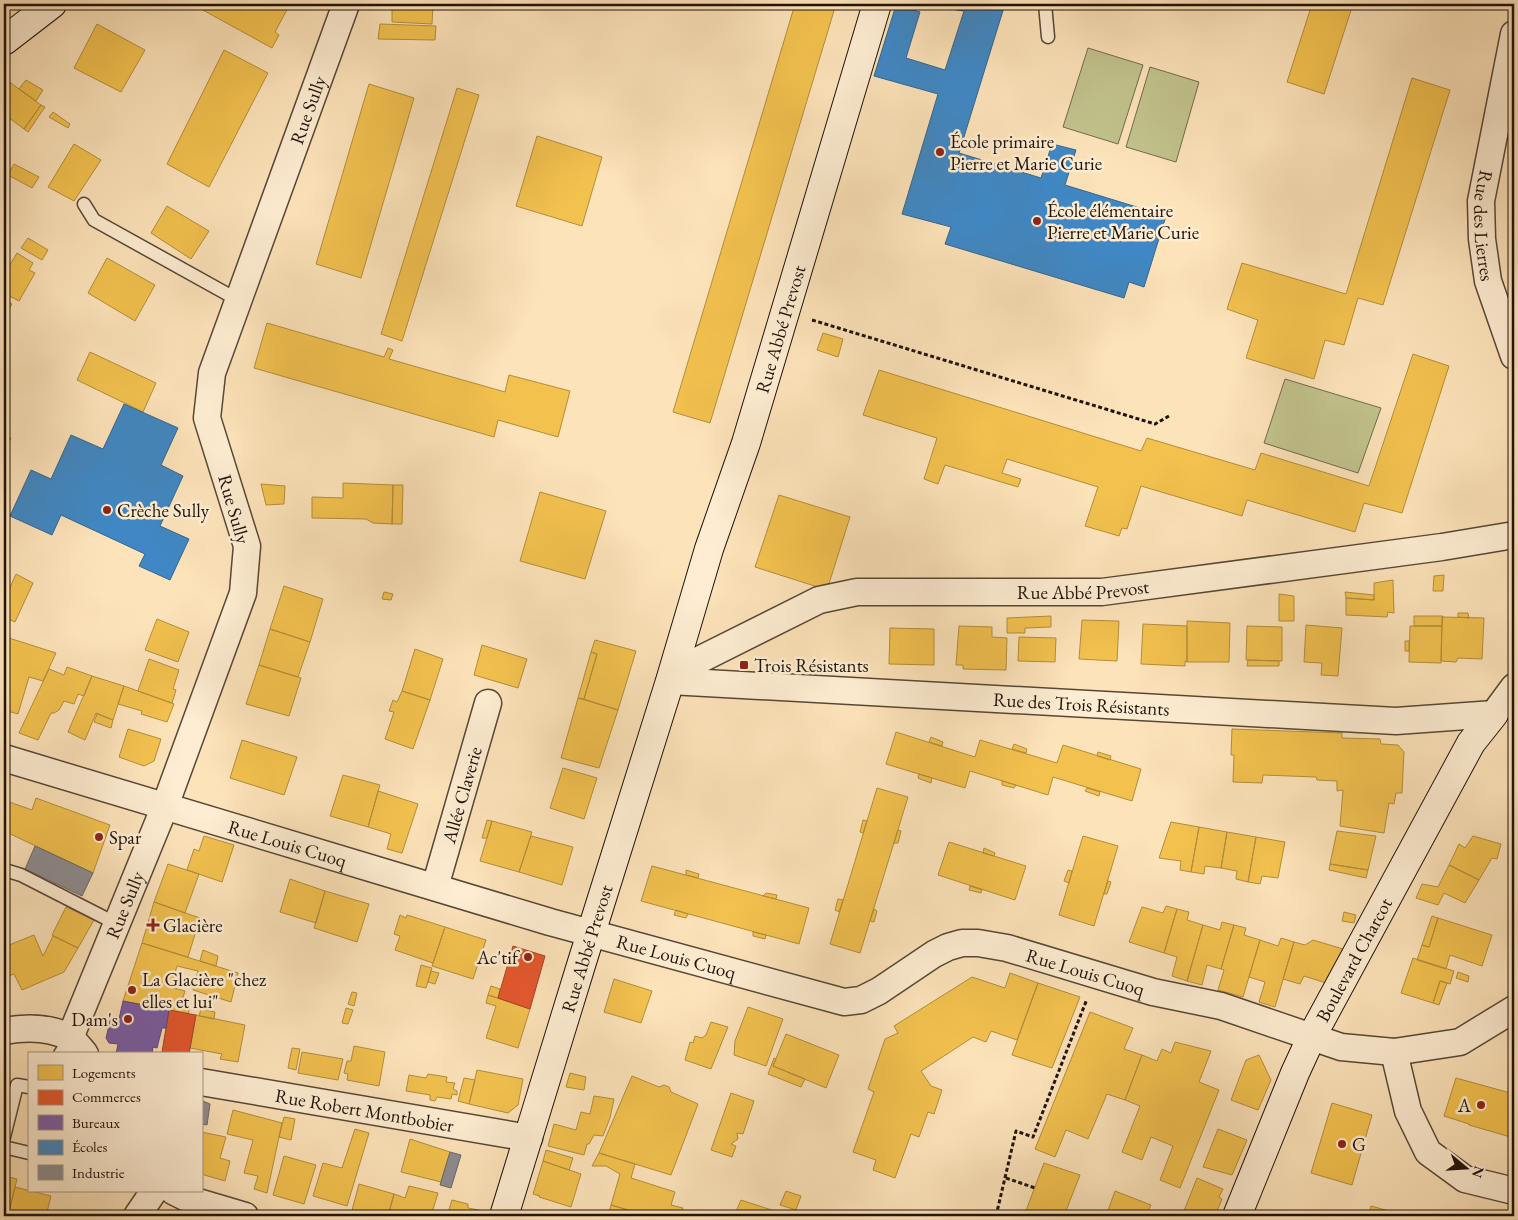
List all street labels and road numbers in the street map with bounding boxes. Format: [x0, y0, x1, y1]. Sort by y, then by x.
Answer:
street label: Rue Sully [284, 72, 332, 148]
street label: Rue des Lierres [1469, 168, 1500, 283]
street label: Rue Abbé Prevost [749, 262, 811, 396]
street label: Rue Sully [212, 471, 256, 547]
street label: Rue Abbé Prevost [1017, 573, 1151, 605]
street label: Rue des Trois Résistants [992, 686, 1170, 721]
street label: Allée Claverie [435, 743, 487, 847]
street label: Rue Louis Cuoq [225, 814, 350, 873]
street label: Rue Sully [100, 866, 150, 942]
street label: Rue Abbé Prevost [555, 881, 618, 1015]
street label: Boulevard Charcot [1310, 893, 1397, 1026]
street label: Rue Louis Cuoq [614, 928, 739, 985]
street label: Rue Louis Cuoq [1023, 942, 1148, 1001]
street label: Rue Robert Montbobier [273, 1082, 456, 1138]

